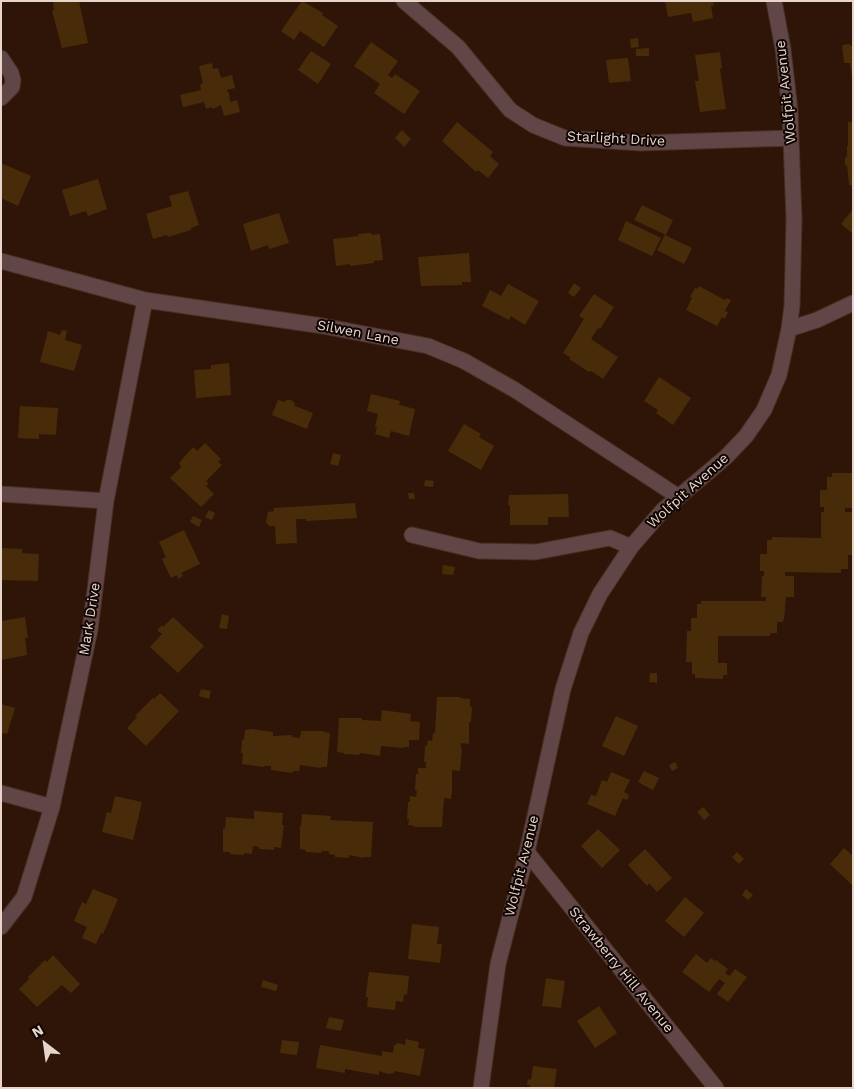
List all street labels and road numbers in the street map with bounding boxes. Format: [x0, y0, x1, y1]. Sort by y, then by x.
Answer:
street label: Wolfpit Avenue [772, 39, 800, 145]
street label: Starlight Drive [567, 128, 665, 150]
street label: Silwen Lane [316, 317, 400, 349]
street label: Wolfpit Avenue [644, 450, 732, 532]
street label: Mark Drive [76, 582, 104, 656]
street label: Wolfpit Avenue [501, 814, 543, 918]
street label: Strawberry Hill Avenue [565, 904, 677, 1036]

